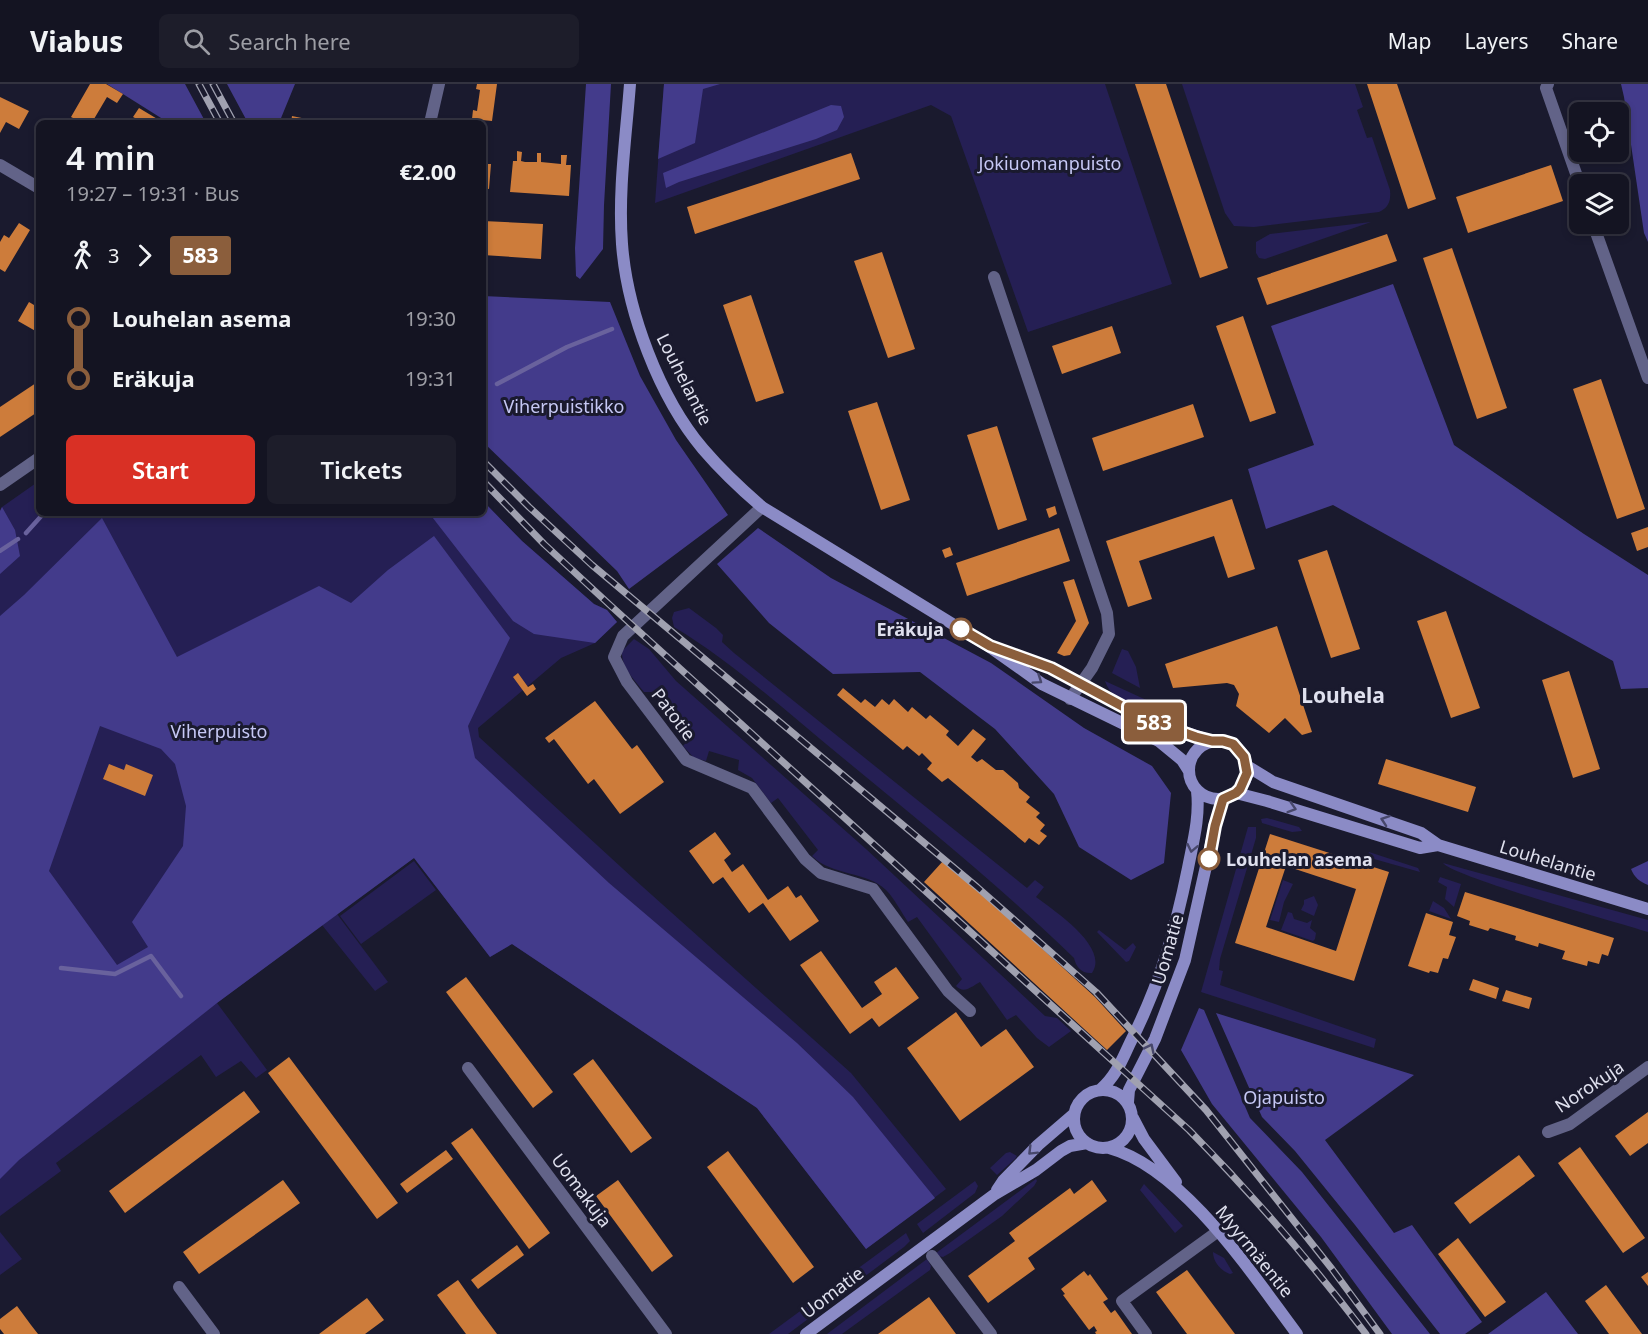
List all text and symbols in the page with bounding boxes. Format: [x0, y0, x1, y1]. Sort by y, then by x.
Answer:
search box [159, 14, 579, 68]
text: Viabus [30, 22, 123, 60]
icon: search [180, 25, 213, 58]
text: Search here [228, 26, 351, 56]
text: Map [1388, 27, 1432, 55]
text: Layers [1465, 27, 1529, 55]
text: Share [1562, 27, 1618, 55]
map controls [1569, 102, 1629, 234]
button: locate [1569, 102, 1629, 162]
text: 4 min [66, 135, 156, 180]
park label: Jokiuomanpuisto [977, 151, 1121, 175]
text: €2.00 [399, 156, 456, 186]
button: layers [1569, 174, 1629, 234]
text: 19:27 – 19:31 · Bus [66, 180, 239, 207]
icon: walk [66, 239, 99, 272]
icon: forward [128, 239, 161, 272]
text: 583 [182, 241, 219, 269]
text: 3 [108, 242, 119, 269]
text: Louhelan asema [112, 303, 292, 333]
text: 19:30 [405, 305, 456, 332]
street label: Louhelantie [652, 329, 718, 429]
text: Eräkuja [112, 363, 195, 393]
text: 19:31 [405, 365, 456, 392]
park label: Viherpuistikko [504, 394, 624, 418]
button: Start [66, 435, 255, 504]
button: Tickets [267, 435, 456, 504]
place label: Eräkuja [876, 617, 944, 641]
marker: Eräkuja [950, 618, 972, 640]
one-way arrow [1032, 673, 1042, 685]
district label: Louhela [1301, 681, 1385, 709]
street label: Patotie [646, 683, 702, 745]
line badge: 583 [1120, 702, 1188, 742]
text: 583 [1136, 708, 1172, 736]
park label: Viherpuisto [170, 719, 268, 743]
one-way arrow [1286, 801, 1297, 814]
one-way arrow [1381, 815, 1391, 828]
street label: Louhelantie [1497, 834, 1599, 886]
one-way arrow [1186, 843, 1199, 853]
place label: Louhelan asema [1226, 847, 1373, 871]
marker: Louhelan asema [1198, 848, 1220, 870]
street label: Uomatie [1146, 911, 1188, 987]
one-way arrow [1143, 1044, 1154, 1055]
street label: Norokuja [1550, 1054, 1628, 1118]
park label: Ojapuisto [1243, 1085, 1325, 1109]
one-way arrow [1028, 1145, 1039, 1155]
street label: Uomakuja [546, 1148, 618, 1232]
street label: Myyrmäentie [1211, 1200, 1299, 1302]
street label: Uomatie [796, 1261, 868, 1323]

